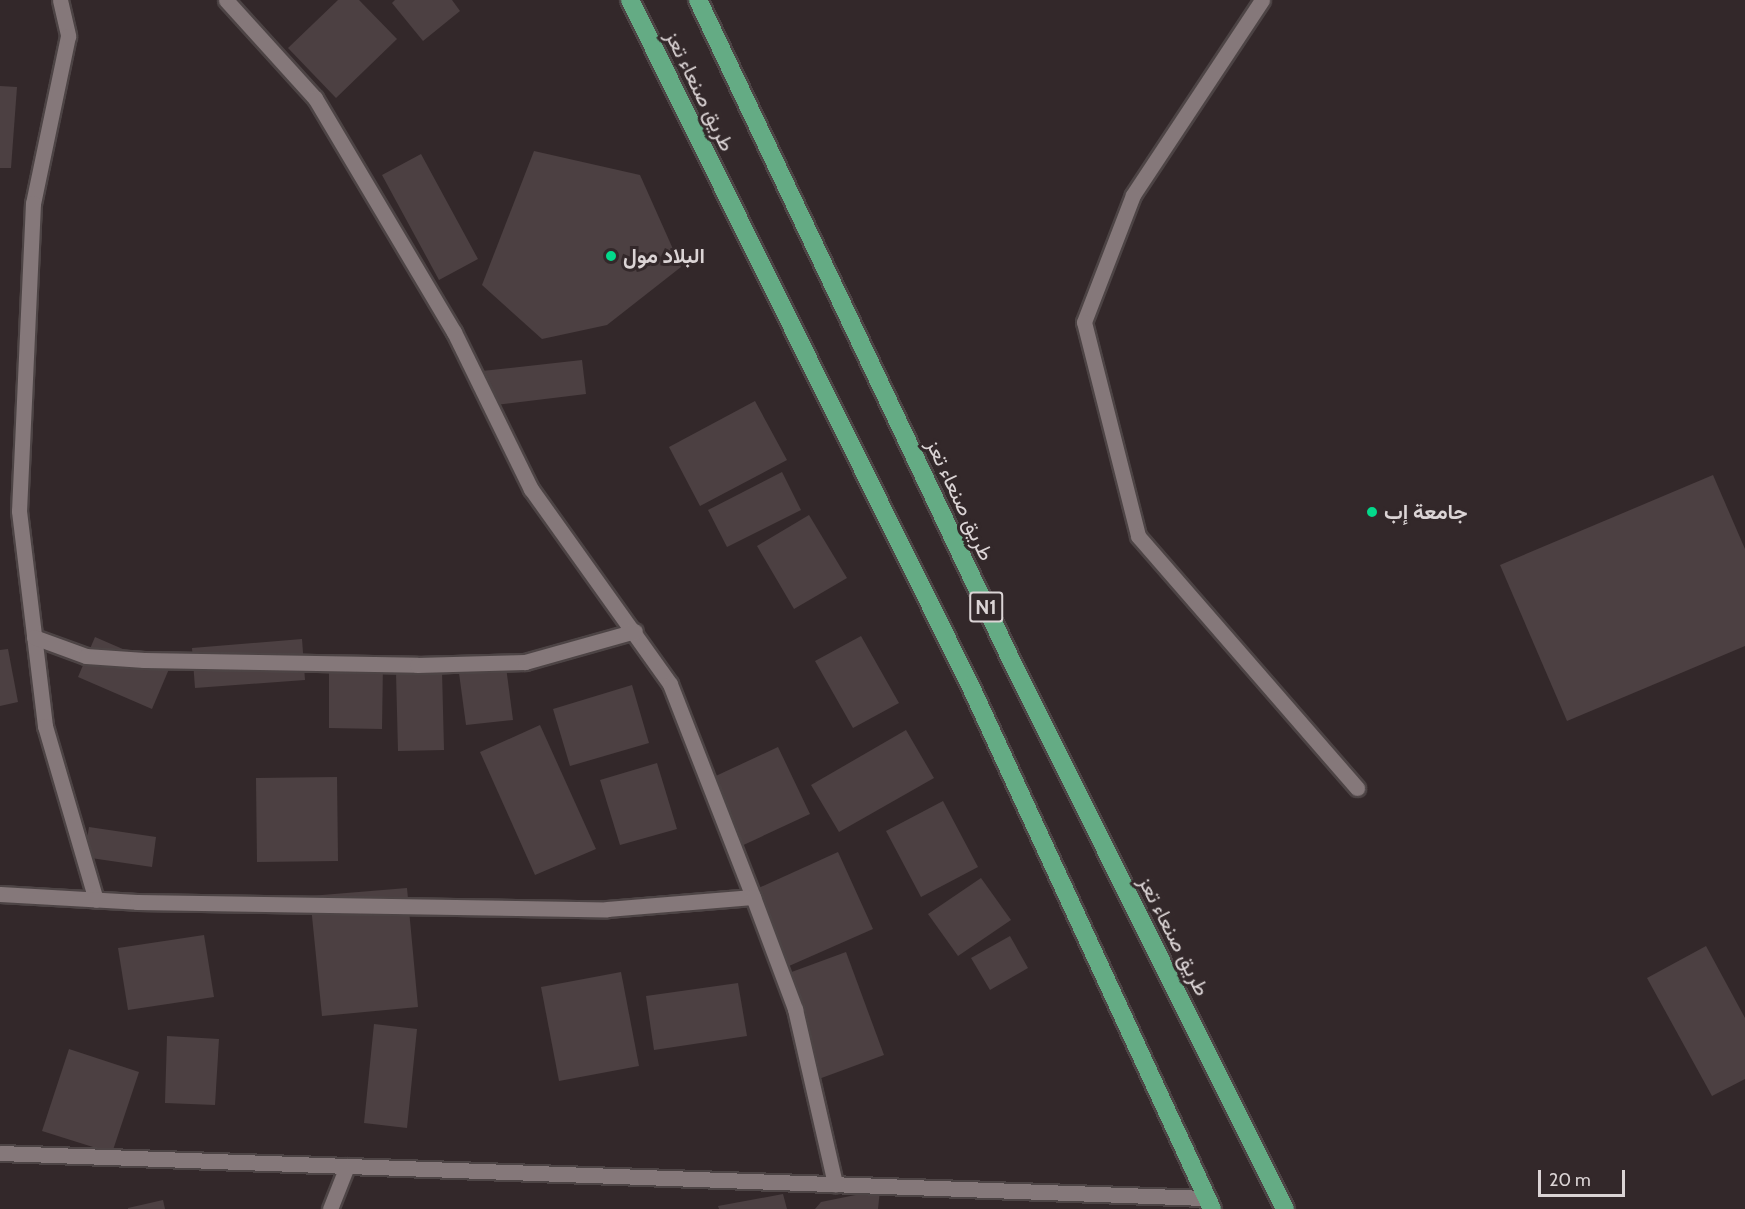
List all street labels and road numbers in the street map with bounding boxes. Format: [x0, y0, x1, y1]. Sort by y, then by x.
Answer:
street label: طريق صنعاء تعز [660, 27, 740, 155]
street label: طريق صنعاء تعز [921, 435, 999, 565]
road number: N1 [968, 590, 1004, 624]
street label: طريق صنعاء تعز [1133, 872, 1215, 1000]

